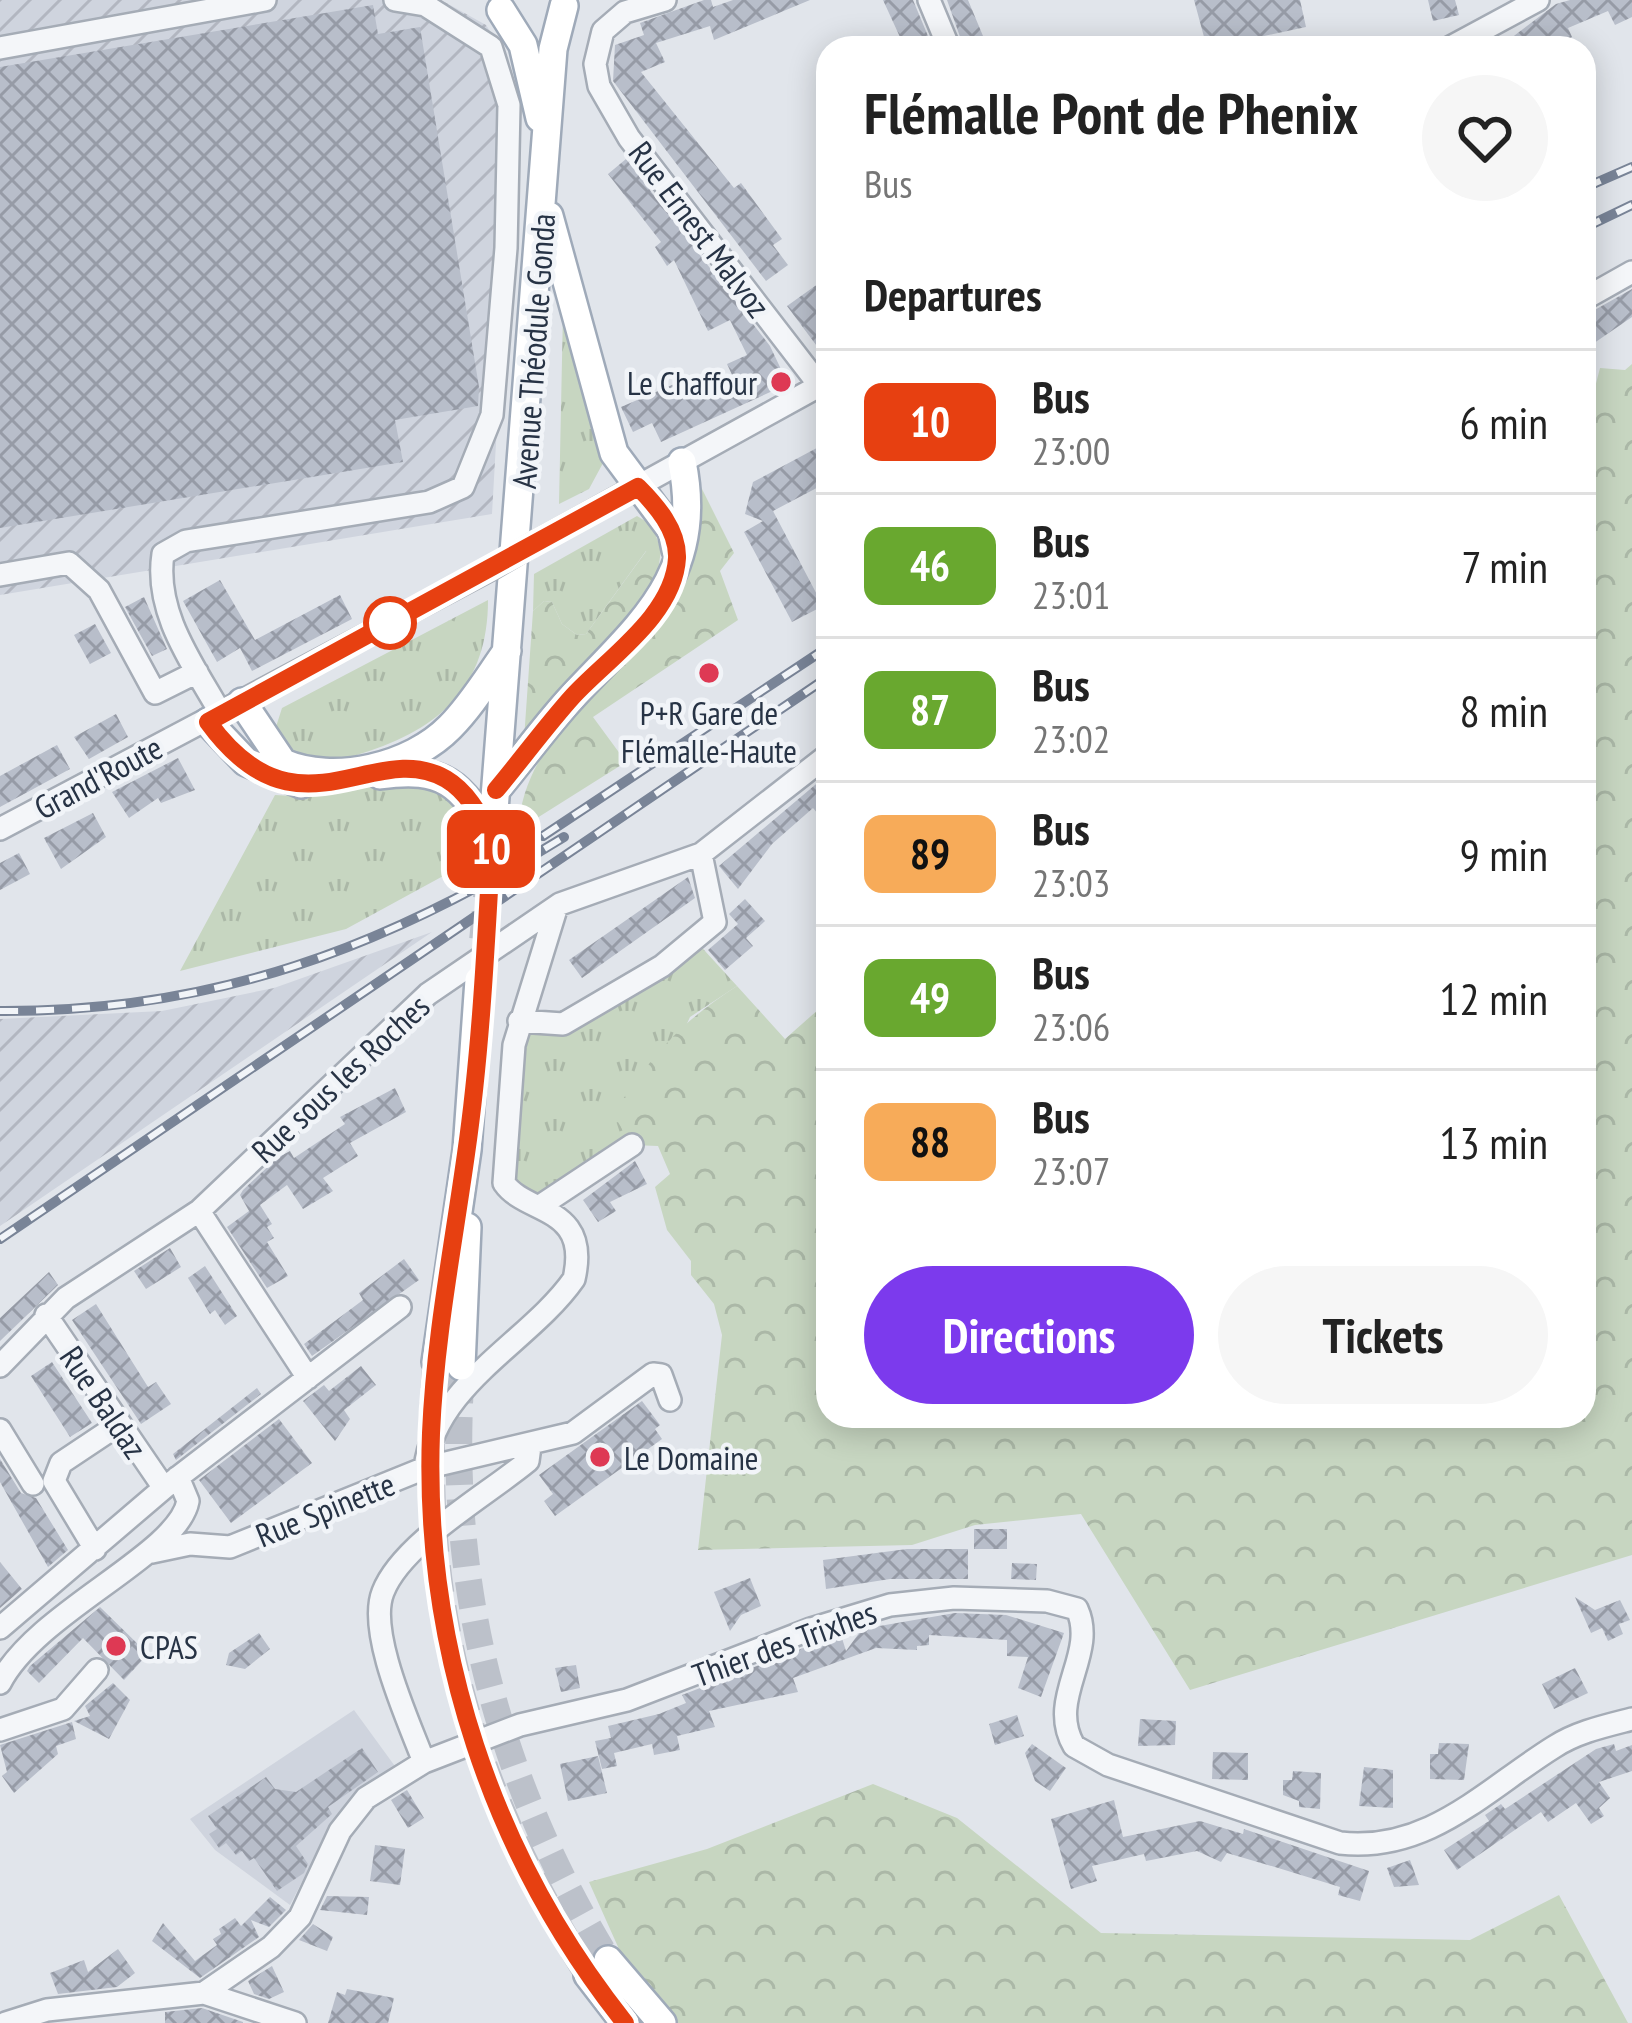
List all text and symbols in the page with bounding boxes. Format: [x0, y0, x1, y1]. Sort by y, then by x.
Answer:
button: heart [1422, 75, 1548, 201]
text: Flémalle Pont de Phenix [864, 76, 1358, 150]
street label: Rue Ernest Malvoz [620, 132, 780, 326]
text: Bus [864, 158, 912, 209]
street label: Avenue Théodule Gonda [502, 212, 564, 490]
text: Departures [864, 265, 1042, 323]
place label: Le Chaffour [627, 361, 757, 404]
text: Bus [1032, 367, 1090, 425]
marker: Le Chaffour [768, 369, 794, 395]
text: 6 min [1459, 393, 1548, 451]
text: 10 [910, 394, 950, 449]
text: 23:00 [1032, 425, 1110, 476]
text: Bus [1032, 511, 1090, 569]
text: 7 min [1461, 537, 1548, 595]
text: 46 [910, 538, 950, 593]
text: 23:01 [1032, 569, 1110, 620]
unlabelled marker [365, 598, 415, 648]
text: Bus [1032, 655, 1090, 713]
marker: P+R Gare de Flémalle-Haute [696, 660, 722, 686]
text: 8 min [1459, 681, 1548, 739]
text: 87 [910, 682, 950, 737]
place label: P+R Gare de Flémalle-Haute [621, 691, 797, 772]
text: 23:02 [1032, 713, 1110, 764]
street label: Grand'Route [27, 725, 169, 829]
text: Bus [1032, 799, 1090, 857]
line badge: 10 [437, 810, 545, 888]
text: 10 [471, 821, 511, 876]
text: 9 min [1459, 825, 1548, 883]
text: 89 [910, 826, 950, 881]
text: 23:03 [1032, 857, 1110, 908]
text: Bus [1032, 943, 1090, 1001]
text: 12 min [1439, 969, 1548, 1027]
text: 49 [910, 970, 950, 1025]
street label: Rue sous les Roches [242, 985, 438, 1171]
text: 23:06 [1032, 1001, 1110, 1052]
text: Bus [1032, 1087, 1090, 1145]
text: 13 min [1439, 1113, 1548, 1171]
text: 88 [910, 1114, 950, 1169]
text: 23:07 [1032, 1145, 1110, 1196]
button: Directions [864, 1266, 1194, 1404]
button: Tickets [1218, 1266, 1548, 1404]
street label: Rue Baldaz [51, 1338, 157, 1466]
place label: Le Domaine [624, 1436, 758, 1479]
marker: Le Domaine [587, 1444, 613, 1470]
street label: Rue Spinette [249, 1462, 401, 1556]
street label: Thier des Trixhes [686, 1590, 882, 1696]
place label: CPAS [140, 1625, 198, 1668]
marker: CPAS [103, 1633, 129, 1659]

